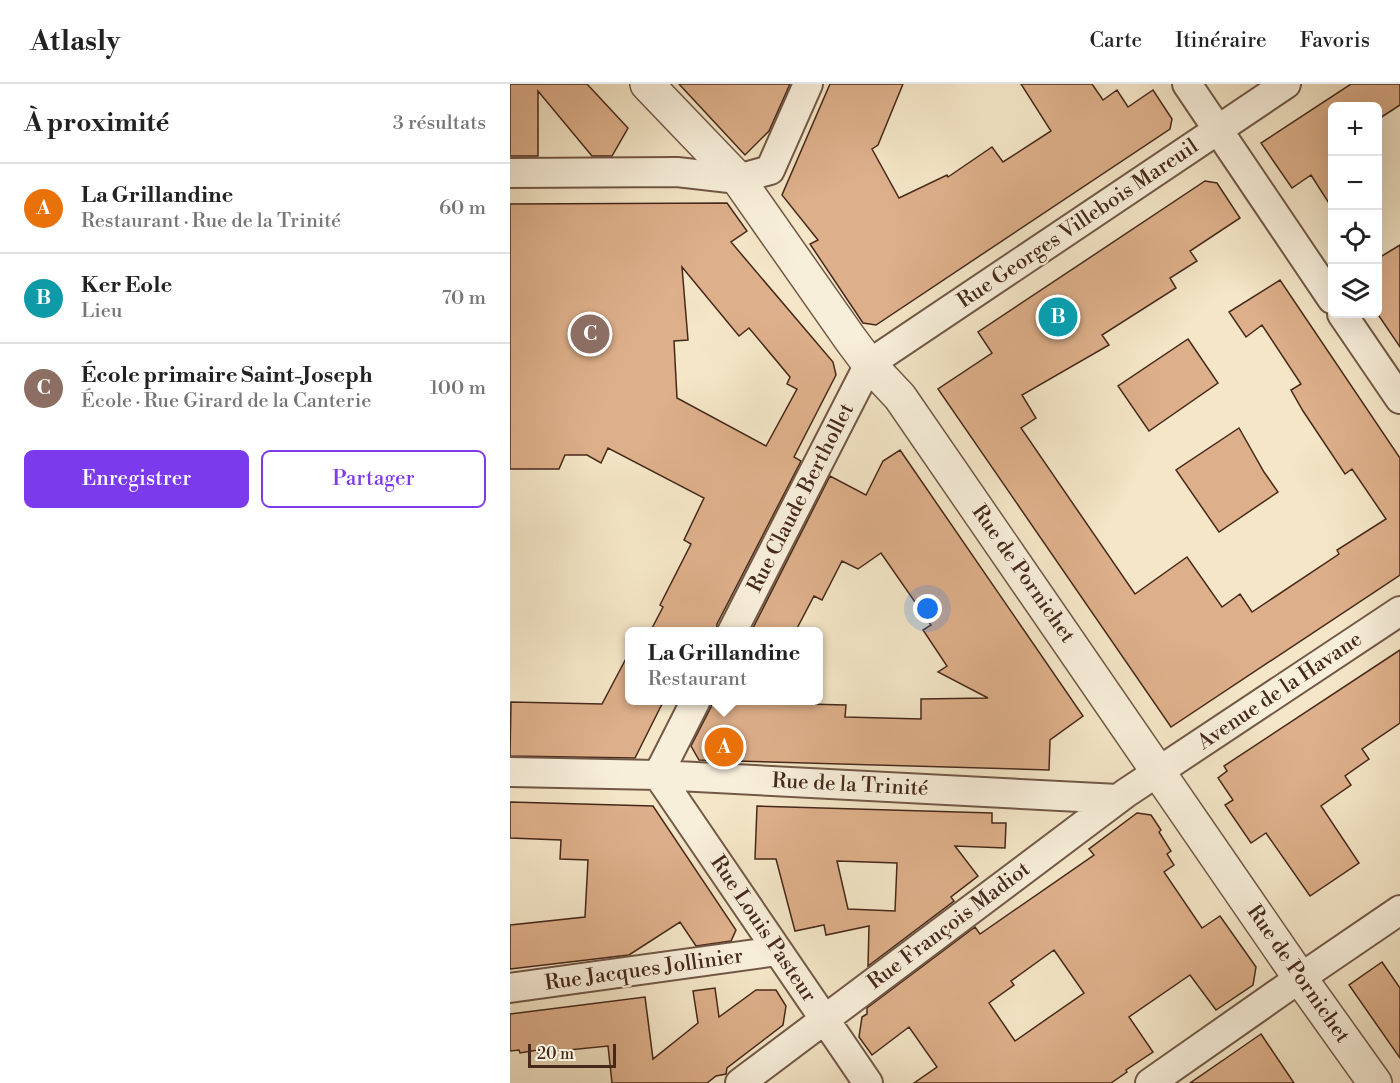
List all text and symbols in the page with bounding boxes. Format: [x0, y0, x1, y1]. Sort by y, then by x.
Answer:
text: Atlasly [30, 24, 120, 59]
text: Carte [1090, 28, 1142, 54]
text: Itinéraire [1175, 28, 1267, 54]
text: Favoris [1300, 28, 1370, 54]
map controls [1328, 102, 1382, 318]
button: + [1328, 102, 1382, 156]
text: À proximité [24, 107, 169, 139]
text: 3 résultats [393, 111, 486, 136]
street label: Rue Georges Villebois Mareuil [953, 134, 1203, 314]
button: − [1328, 156, 1382, 210]
text: La Grillandine [81, 182, 233, 209]
text: A [36, 196, 51, 221]
text: 60 m [439, 196, 486, 221]
text: Restaurant · Rue de la Trinité [81, 209, 341, 234]
button: locate [1328, 210, 1382, 264]
button: layers [1328, 264, 1382, 318]
text: Ker Eole [81, 272, 172, 299]
text: B [36, 286, 51, 311]
text: 70 m [442, 286, 486, 311]
pin: B [1038, 294, 1078, 340]
text: Lieu [81, 299, 122, 324]
pin: C [570, 312, 610, 356]
text: École primaire Saint-Joseph [81, 362, 373, 389]
text: C [36, 376, 51, 401]
text: 100 m [430, 376, 486, 401]
text: École · Rue Girard de la Canterie [81, 389, 371, 414]
street label: Rue Claude Berthollet [742, 398, 860, 597]
button: Enregistrer [24, 450, 249, 508]
button: Partager [261, 450, 486, 508]
street label: Rue de Pornichet [966, 500, 1081, 649]
your location [913, 594, 942, 623]
street label: Avenue de la Havane [1192, 626, 1367, 756]
popup [625, 627, 823, 705]
text: La Grillandine [648, 640, 800, 667]
text: Restaurant [648, 667, 747, 692]
pin: A [704, 724, 744, 770]
street label: Rue de la Trinité [771, 768, 929, 802]
street label: Rue Louis Pasteur [704, 851, 822, 1007]
street label: Rue François Madiot [862, 856, 1036, 996]
street label: Rue de Pornichet [1241, 900, 1356, 1049]
street label: Rue Jacques Jollinier [543, 943, 745, 997]
scale bar [528, 1041, 616, 1068]
text: 20 m [537, 1044, 574, 1064]

